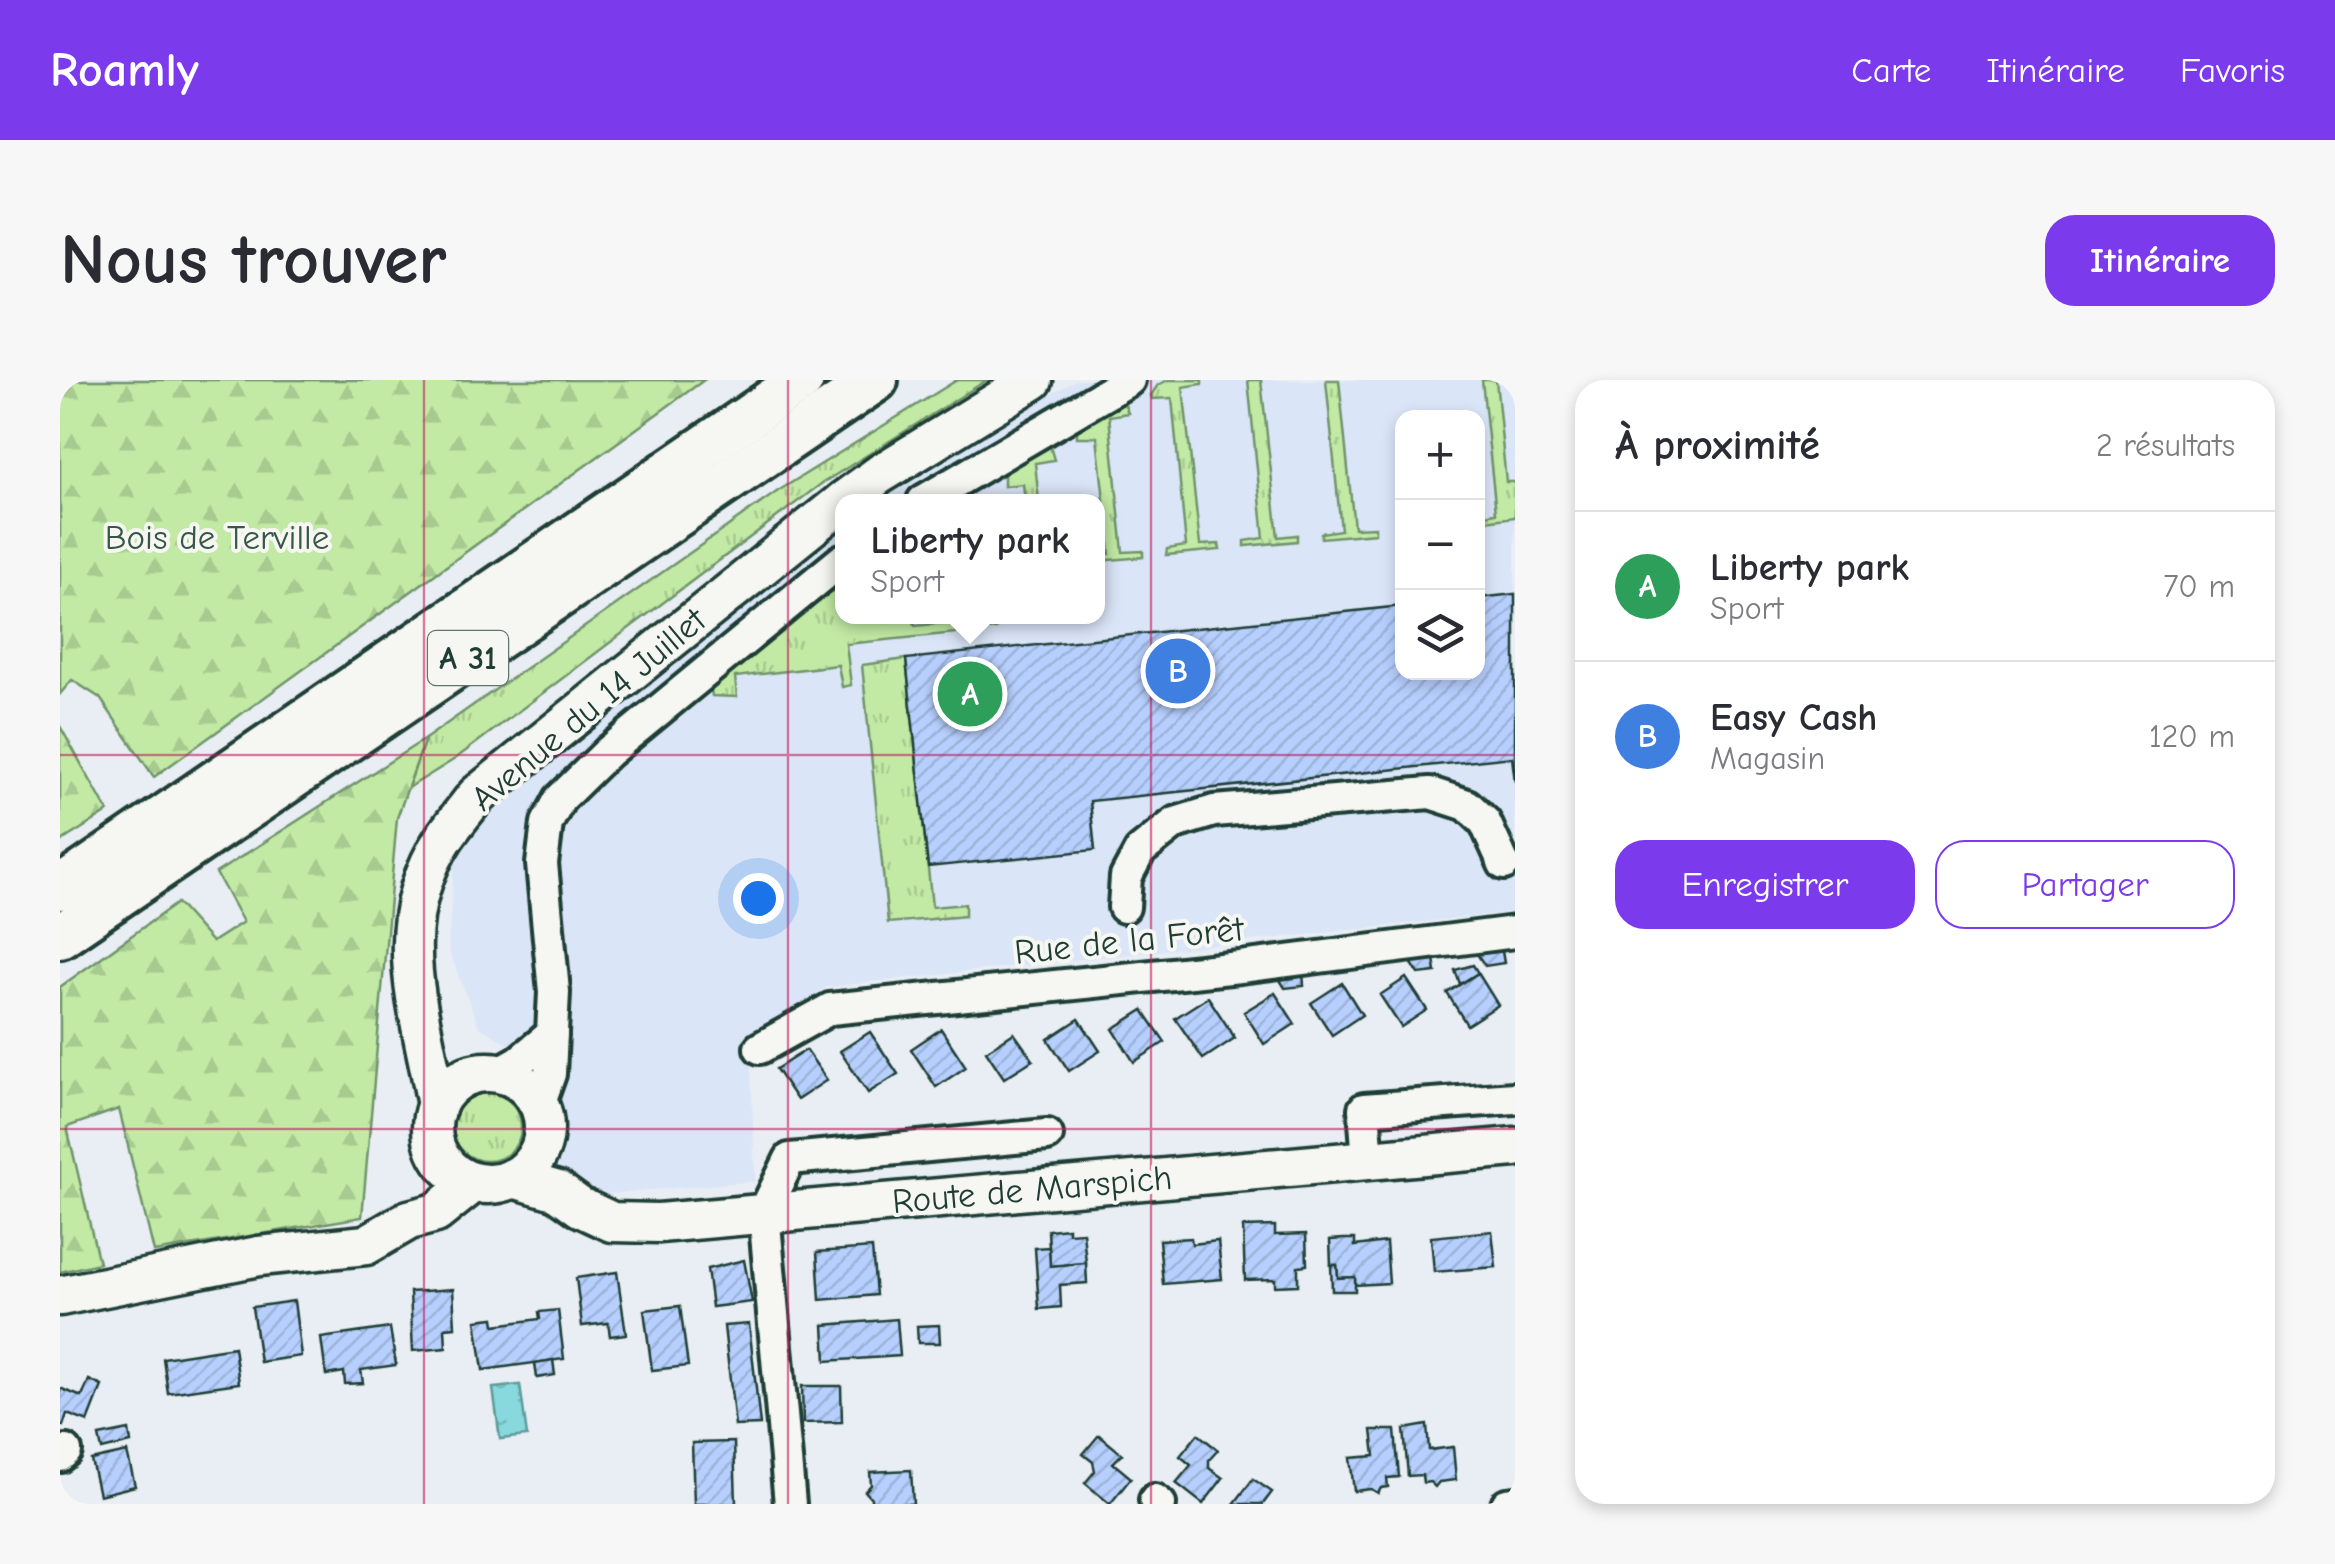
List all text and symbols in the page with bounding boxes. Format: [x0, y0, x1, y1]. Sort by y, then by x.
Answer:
text: Roamly [50, 43, 199, 98]
text: Carte [1851, 50, 1931, 91]
text: Itinéraire [1986, 50, 2125, 91]
text: Favoris [2180, 50, 2285, 91]
button: Itinéraire [2045, 215, 2275, 306]
text: Nous trouver [60, 220, 447, 301]
map controls [1395, 410, 1485, 680]
button: + [1395, 410, 1485, 500]
text: À proximité [1615, 421, 1820, 470]
text: 2 résultats [2096, 427, 2235, 464]
popup [835, 494, 1105, 624]
button: − [1395, 500, 1485, 590]
park label: Bois de Terville [105, 517, 329, 558]
text: Liberty park [871, 519, 1069, 563]
text: Liberty park [1710, 546, 1909, 590]
text: Sport [871, 563, 944, 600]
text: A [1639, 568, 1656, 605]
text: 70 m [2163, 568, 2235, 605]
button: layers [1395, 590, 1485, 680]
text: Sport [1710, 590, 1783, 627]
street label: Avenue du 14 Juillet [463, 599, 715, 819]
road number: A 31 [428, 631, 508, 685]
pin: B [1146, 634, 1210, 708]
pin: A [938, 656, 1002, 732]
text: Easy Cash [1710, 696, 1877, 740]
text: B [1638, 718, 1657, 755]
text: 120 m [2149, 718, 2235, 755]
text: Magasin [1710, 740, 1825, 777]
button: Enregistrer [1615, 840, 1915, 929]
button: Partager [1935, 840, 2235, 929]
your location [733, 873, 784, 924]
street label: Rue de la Forêt [1012, 908, 1247, 973]
street label: Route de Marspich [890, 1157, 1174, 1222]

